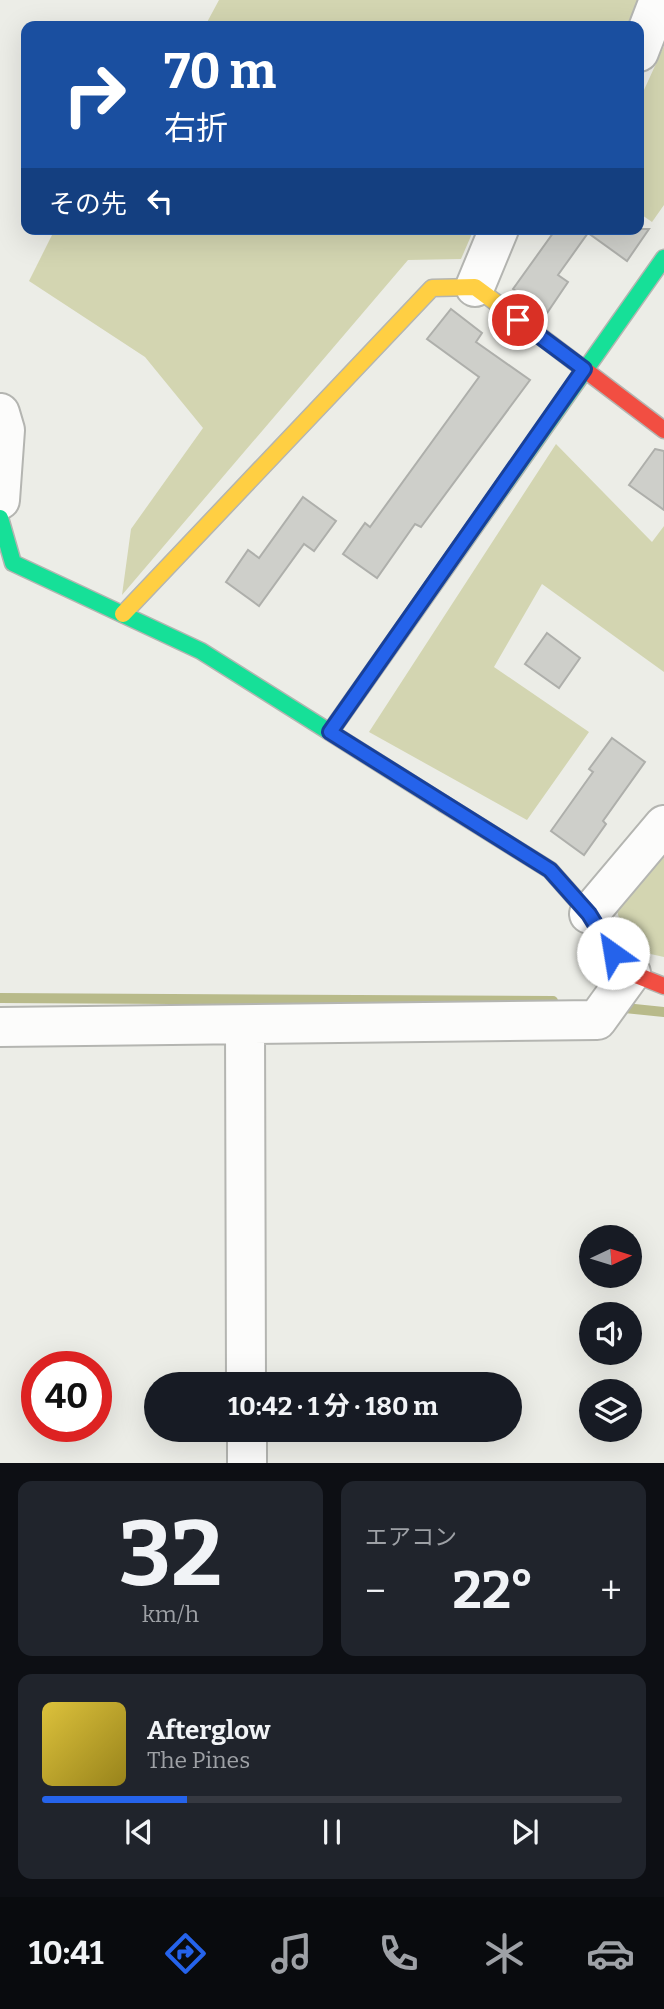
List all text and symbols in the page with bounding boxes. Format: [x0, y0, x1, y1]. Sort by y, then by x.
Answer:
text: 70 m [164, 42, 276, 101]
icon: right [49, 49, 140, 140]
text: 右折 [164, 109, 228, 147]
icon: left [141, 182, 179, 220]
text: その先 [49, 189, 127, 220]
pin [488, 290, 548, 350]
icon: arrive [499, 301, 537, 339]
position arrow [576, 916, 650, 990]
north arrow [579, 1225, 642, 1288]
map controls [579, 1225, 642, 1442]
button: sound [579, 1302, 642, 1365]
speed limit sign: 40 [21, 1351, 112, 1442]
button: layers [579, 1379, 642, 1442]
text: 10:42 · 1 分 · 180 m [228, 1391, 438, 1422]
text: 32 [119, 1500, 222, 1609]
text: エアコン [365, 1523, 457, 1551]
text: 22° [452, 1559, 534, 1622]
text: − [365, 1568, 386, 1614]
text: + [600, 1568, 622, 1614]
text: km/h [142, 1600, 199, 1628]
text: Afterglow [147, 1715, 270, 1746]
text: The Pines [147, 1746, 250, 1774]
icon: previous [120, 1813, 158, 1851]
icon: pause [313, 1813, 351, 1851]
icon: next [506, 1813, 544, 1851]
icon: directions [161, 1929, 210, 1978]
icon: music [267, 1929, 316, 1978]
icon: phone [374, 1929, 423, 1978]
icon: climate [480, 1929, 529, 1978]
icon: car [586, 1929, 635, 1978]
text: 10:41 [29, 1934, 104, 1972]

